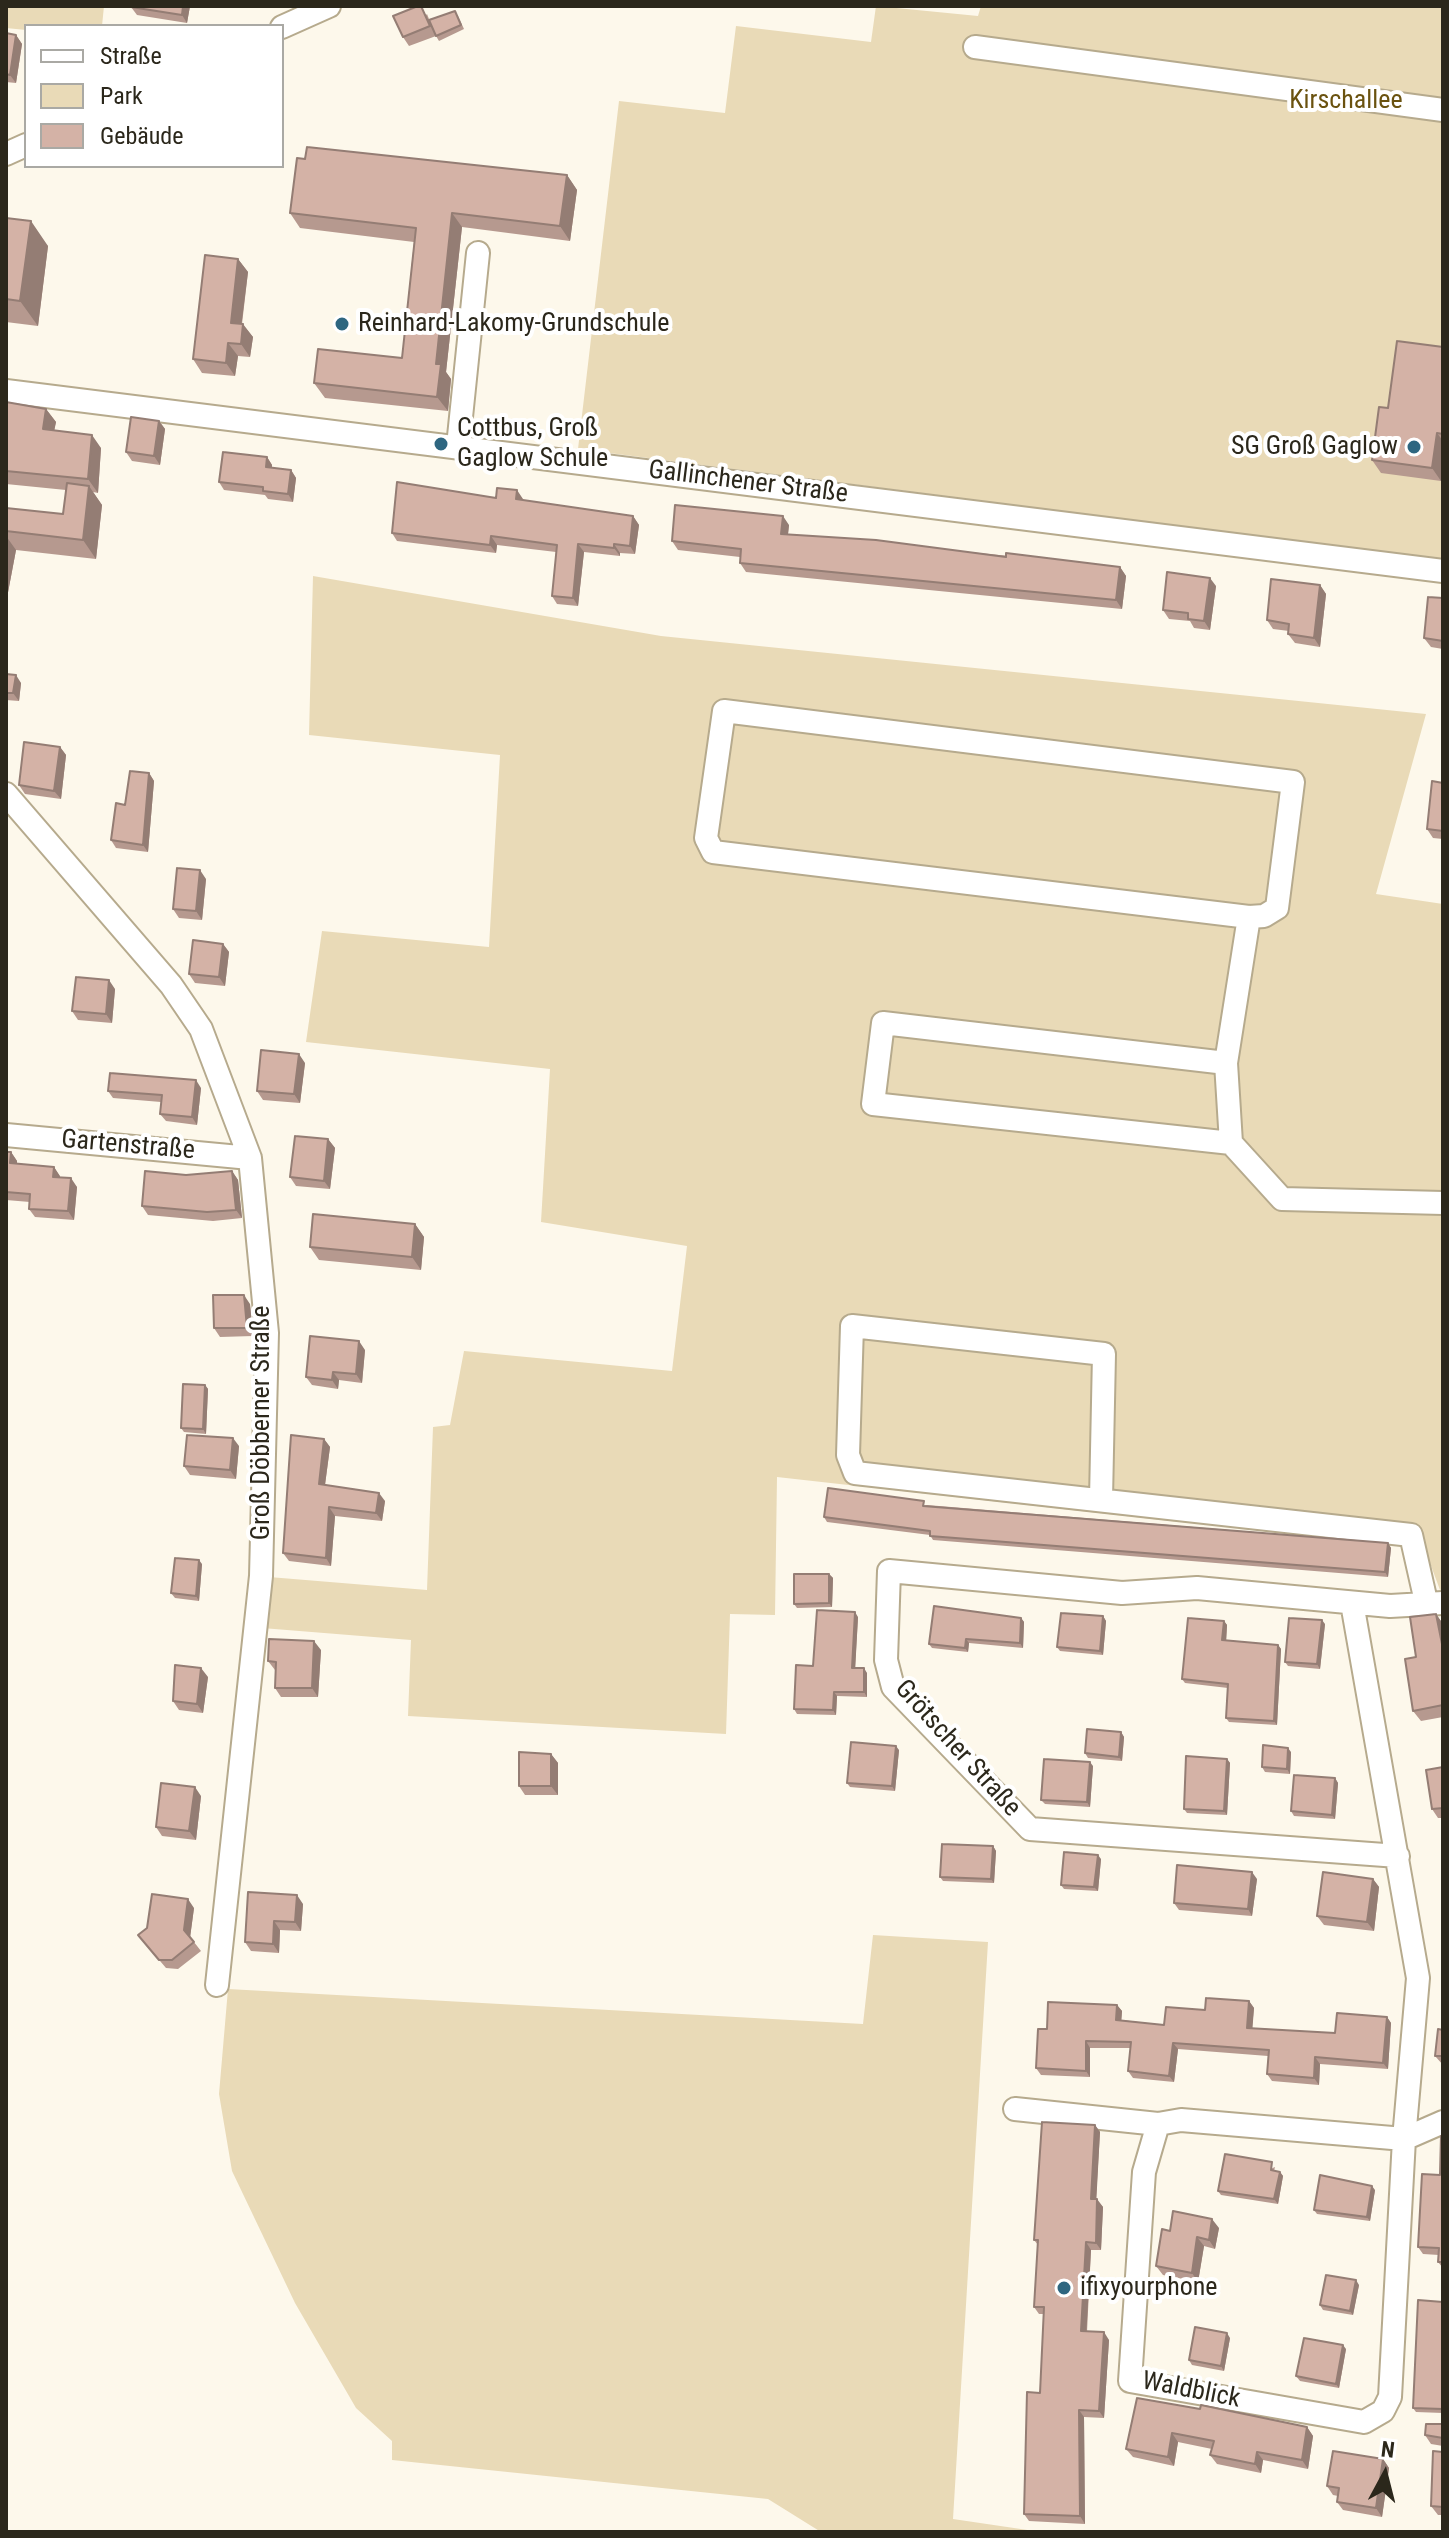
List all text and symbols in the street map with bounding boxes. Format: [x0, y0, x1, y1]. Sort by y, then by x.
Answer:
legend [24, 24, 284, 168]
text: Straße [100, 42, 162, 70]
text: Park [100, 82, 143, 110]
park label: Kirschallee [1289, 85, 1403, 117]
text: Gebäude [100, 122, 184, 150]
place label: Reinhard-Lakomy-Grundschule [358, 308, 670, 340]
marker: Reinhard-Lakomy-Grundschule [333, 315, 351, 333]
place label: Cottbus, Groß Gaglow Schule [457, 413, 608, 474]
place label: SG Groß Gaglow [1231, 431, 1398, 463]
marker: Cottbus, Groß Gaglow Schule [432, 435, 450, 453]
marker: SG Groß Gaglow [1405, 438, 1423, 456]
street label: Gallinchener Straße [647, 455, 849, 511]
street label: Gartenstraße [60, 1125, 196, 1167]
street label: Groß Döbberner Straße [246, 1306, 278, 1540]
street label: Grötscher Straße [888, 1674, 1026, 1824]
place label: ifixyourphone [1080, 2272, 1218, 2304]
marker: ifixyourphone [1055, 2279, 1073, 2297]
street label: Waldblick [1139, 2366, 1243, 2416]
north arrow [1345, 2434, 1425, 2514]
text: N [1380, 2436, 1396, 2463]

